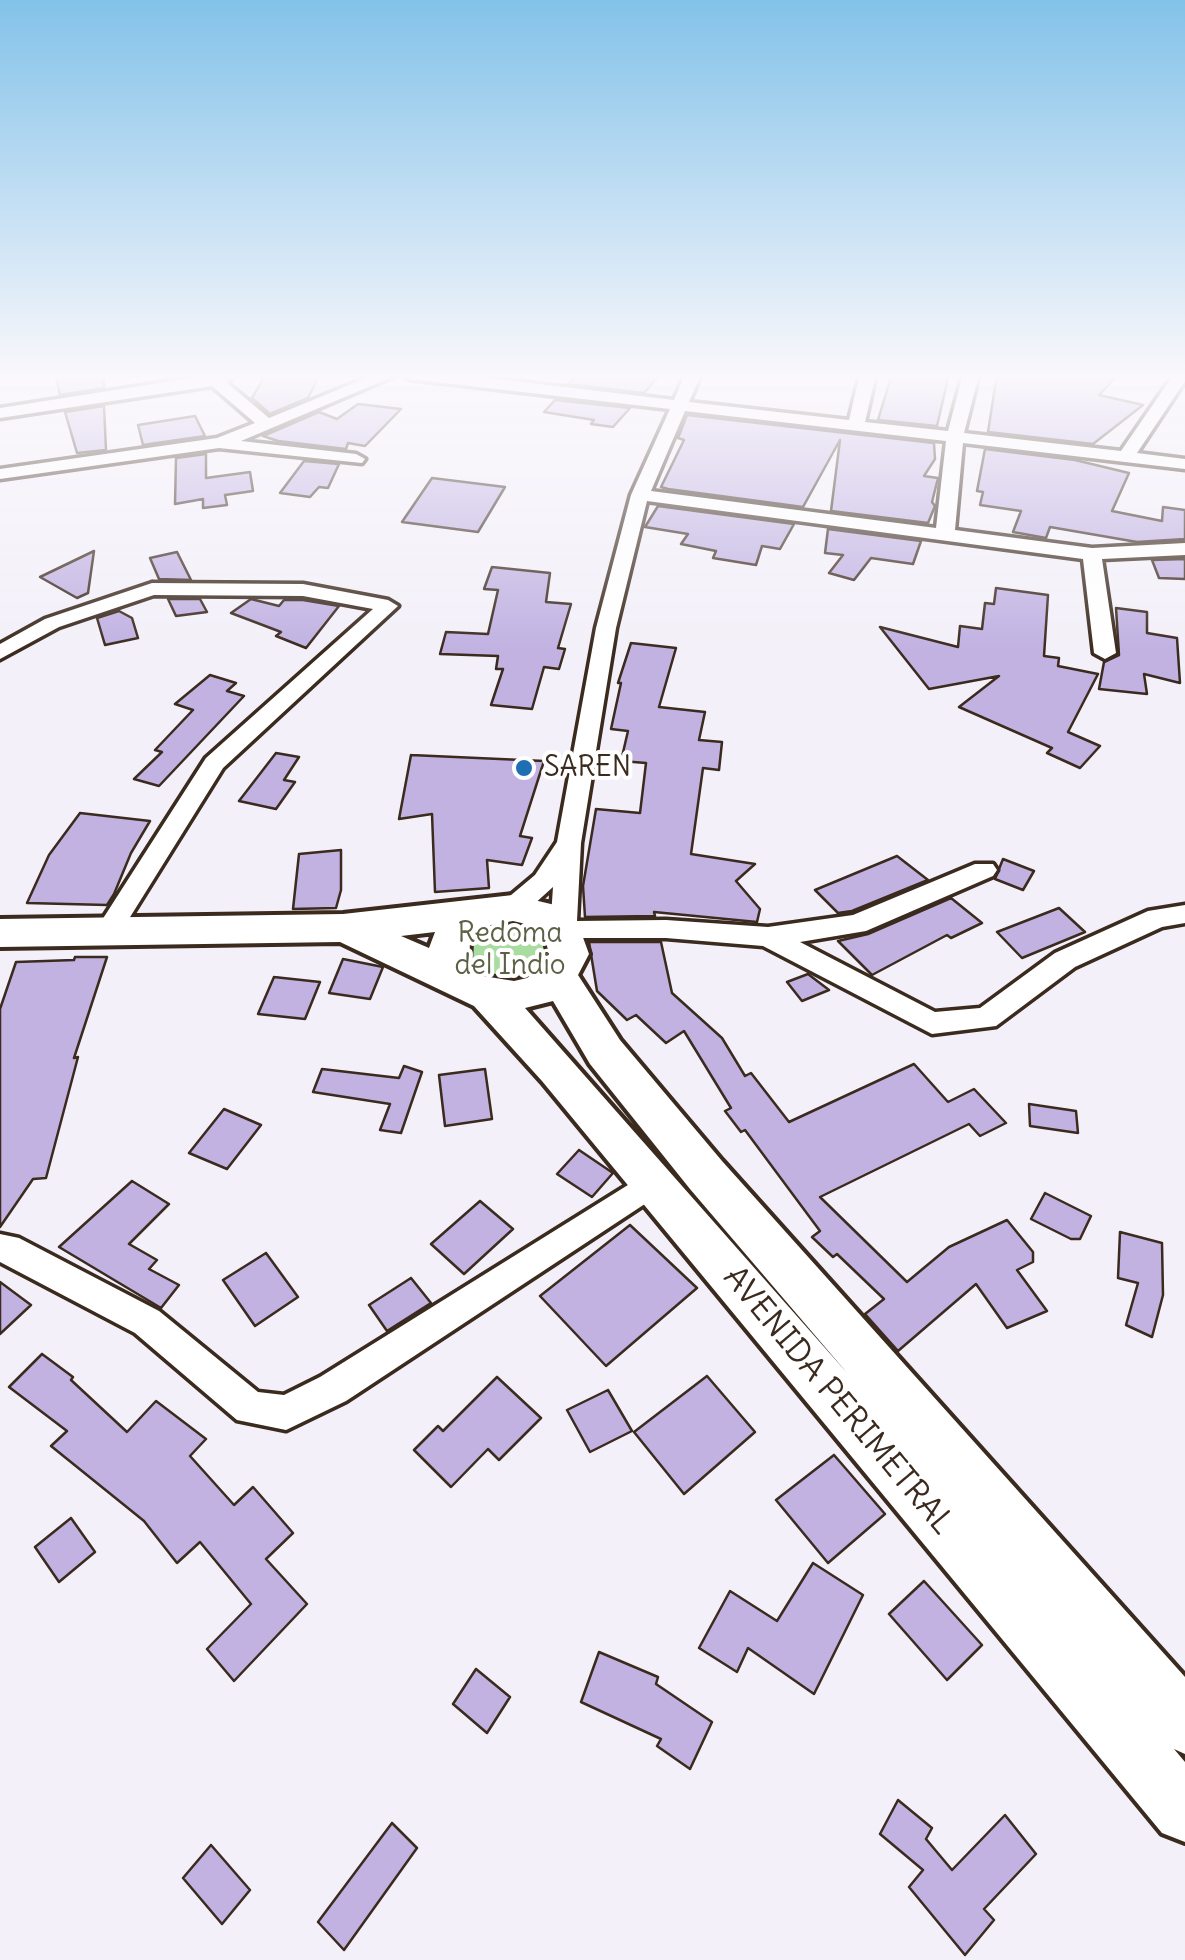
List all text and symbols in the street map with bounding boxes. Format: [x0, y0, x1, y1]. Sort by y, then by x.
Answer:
place label: SAREN [544, 751, 631, 785]
marker: SAREN [513, 757, 535, 779]
park label: Redoma del Indio [454, 917, 566, 983]
street label: AVENIDA PERIMETRAL [715, 1259, 961, 1543]

